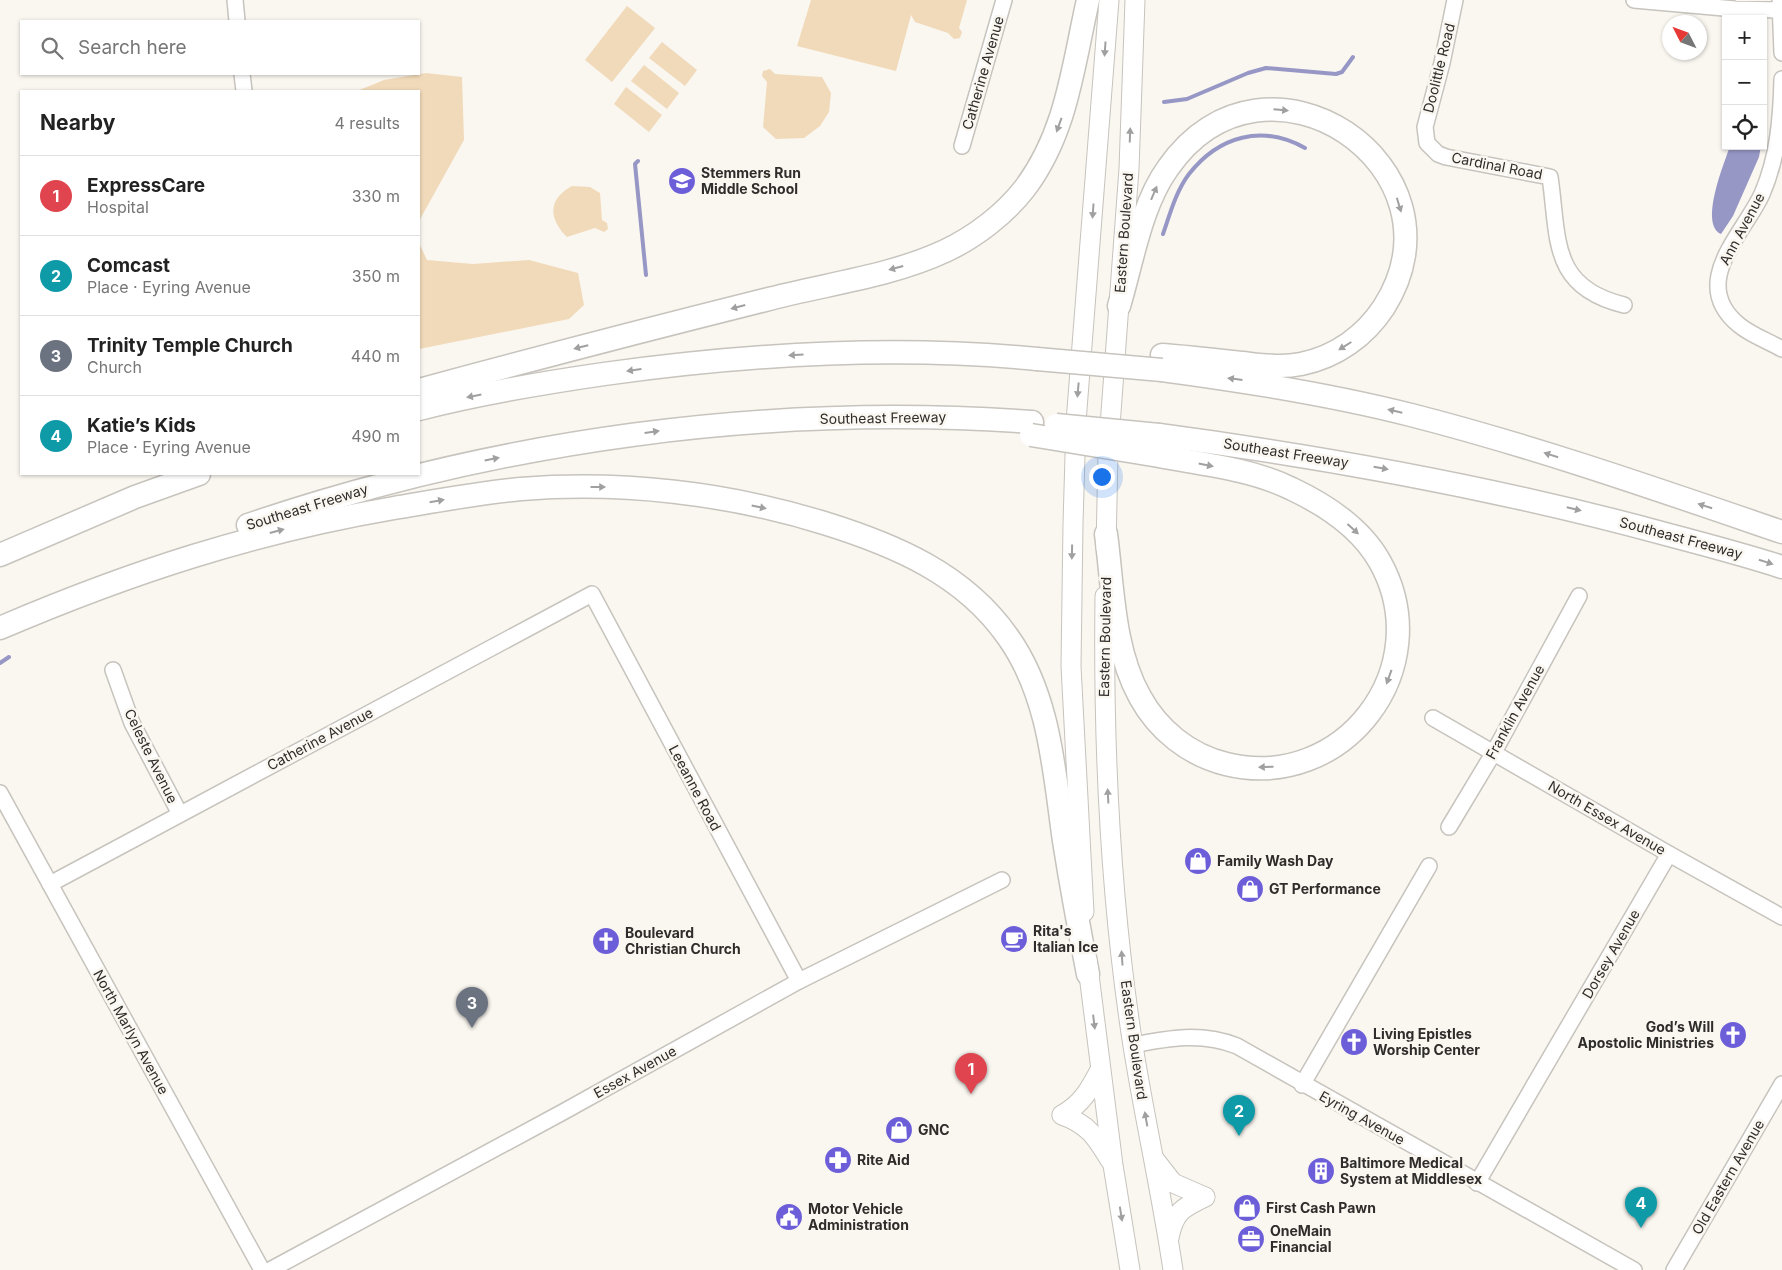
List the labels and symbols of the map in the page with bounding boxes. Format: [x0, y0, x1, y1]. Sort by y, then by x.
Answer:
street label: Catherine Avenue [958, 14, 1007, 132]
north arrow [1662, 15, 1707, 60]
street label: Doolittle Road [1419, 21, 1458, 114]
one-way arrow [1101, 41, 1109, 57]
one-way arrow [1274, 106, 1290, 114]
one-way arrow [1055, 118, 1063, 133]
one-way arrow [1126, 127, 1134, 143]
street label: Cardinal Road [1450, 148, 1544, 183]
place label: Stemmers Run Middle School [701, 164, 801, 197]
school or university icon: Stemmers Run Middle School [667, 166, 697, 196]
street label: Eastern Boulevard [1111, 172, 1136, 294]
one-way arrow [1151, 186, 1159, 200]
street label: Ann Avenue [1715, 190, 1768, 268]
one-way arrow [1396, 198, 1404, 213]
one-way arrow [1089, 203, 1097, 219]
one-way arrow [888, 265, 903, 273]
one-way arrow [730, 303, 746, 311]
one-way arrow [1338, 342, 1351, 351]
one-way arrow [573, 344, 588, 352]
one-way arrow [788, 351, 804, 359]
one-way arrow [626, 366, 642, 374]
one-way arrow [1227, 375, 1243, 383]
one-way arrow [1074, 382, 1082, 398]
one-way arrow [465, 393, 481, 401]
one-way arrow [1387, 407, 1402, 415]
street label: Southeast Freeway [820, 408, 947, 427]
one-way arrow [644, 428, 660, 436]
street label: Southeast Freeway [1222, 434, 1350, 471]
one-way arrow [1543, 451, 1558, 459]
one-way arrow [484, 455, 499, 463]
one-way arrow [1199, 461, 1214, 469]
your location [1089, 464, 1115, 490]
one-way arrow [1373, 465, 1389, 473]
street label: Southeast Freeway [244, 480, 370, 533]
one-way arrow [590, 483, 606, 491]
one-way arrow [429, 496, 445, 504]
one-way arrow [1697, 502, 1712, 510]
one-way arrow [752, 503, 768, 511]
one-way arrow [1566, 505, 1581, 513]
street label: Southeast Freeway [1618, 513, 1745, 562]
one-way arrow [1347, 523, 1359, 535]
one-way arrow [270, 527, 285, 535]
one-way arrow [1068, 545, 1076, 561]
one-way arrow [1758, 558, 1773, 566]
street label: Eastern Boulevard [1095, 577, 1114, 697]
street label: Franklin Avenue [1482, 662, 1547, 762]
one-way arrow [1385, 670, 1392, 685]
street label: Catherine Avenue [264, 703, 376, 774]
street label: Celeste Avenue [121, 706, 182, 806]
street label: Leeanne Road [666, 742, 725, 834]
one-way arrow [1258, 764, 1274, 772]
street label: North Essex Avenue [1545, 777, 1669, 858]
one-way arrow [1103, 788, 1111, 804]
shop icon: Family Wash Day [1183, 846, 1213, 876]
place label: Family Wash Day [1217, 852, 1334, 869]
shop icon: GT Performance [1235, 874, 1265, 904]
place label: GT Performance [1269, 880, 1381, 897]
street label: Dorsey Avenue [1578, 906, 1643, 1001]
place label: Rita's Italian Ice [1033, 922, 1099, 955]
place label: Boulevard Christian Church [625, 924, 741, 957]
cafe icon: Rita's Italian Ice [999, 924, 1029, 954]
church icon: Boulevard Christian Church [591, 926, 621, 956]
one-way arrow [1118, 950, 1126, 966]
street label: North Marlyn Avenue [90, 966, 173, 1097]
street label: Eastern Boulevard [1118, 979, 1151, 1101]
pin: 3 [456, 987, 488, 1028]
one-way arrow [1090, 1014, 1098, 1030]
place label: God’s Will Apostolic Ministries [1577, 1018, 1714, 1051]
church icon: God’s Will Apostolic Ministries [1718, 1020, 1748, 1050]
place label: Living Epistles Worship Center [1373, 1025, 1480, 1058]
church icon: Living Epistles Worship Center [1339, 1027, 1369, 1057]
street label: Essex Avenue [590, 1042, 679, 1101]
pin: 1 [955, 1053, 987, 1094]
street label: Eyring Avenue [1317, 1087, 1408, 1148]
pin: 2 [1223, 1095, 1255, 1136]
one-way arrow [1141, 1110, 1149, 1126]
shop icon: GNC [884, 1115, 914, 1145]
street label: Old Eastern Avenue [1688, 1116, 1767, 1237]
place label: GNC [918, 1121, 950, 1138]
pharmacy icon: Rite Aid [823, 1145, 853, 1175]
place label: Rite Aid [857, 1151, 910, 1168]
place label: Baltimore Medical System at Middlesex [1340, 1154, 1482, 1187]
building icon: Baltimore Medical System at Middlesex [1306, 1156, 1336, 1186]
pin: 4 [1625, 1187, 1657, 1228]
shop icon: First Cash Pawn [1232, 1193, 1262, 1223]
place label: First Cash Pawn [1266, 1199, 1376, 1216]
place label: Motor Vehicle Administration [808, 1200, 909, 1233]
public building icon: Motor Vehicle Administration [774, 1202, 804, 1232]
one-way arrow [1117, 1206, 1125, 1222]
place label: OneMain Financial [1270, 1222, 1332, 1255]
office icon: OneMain Financial [1236, 1224, 1266, 1254]

